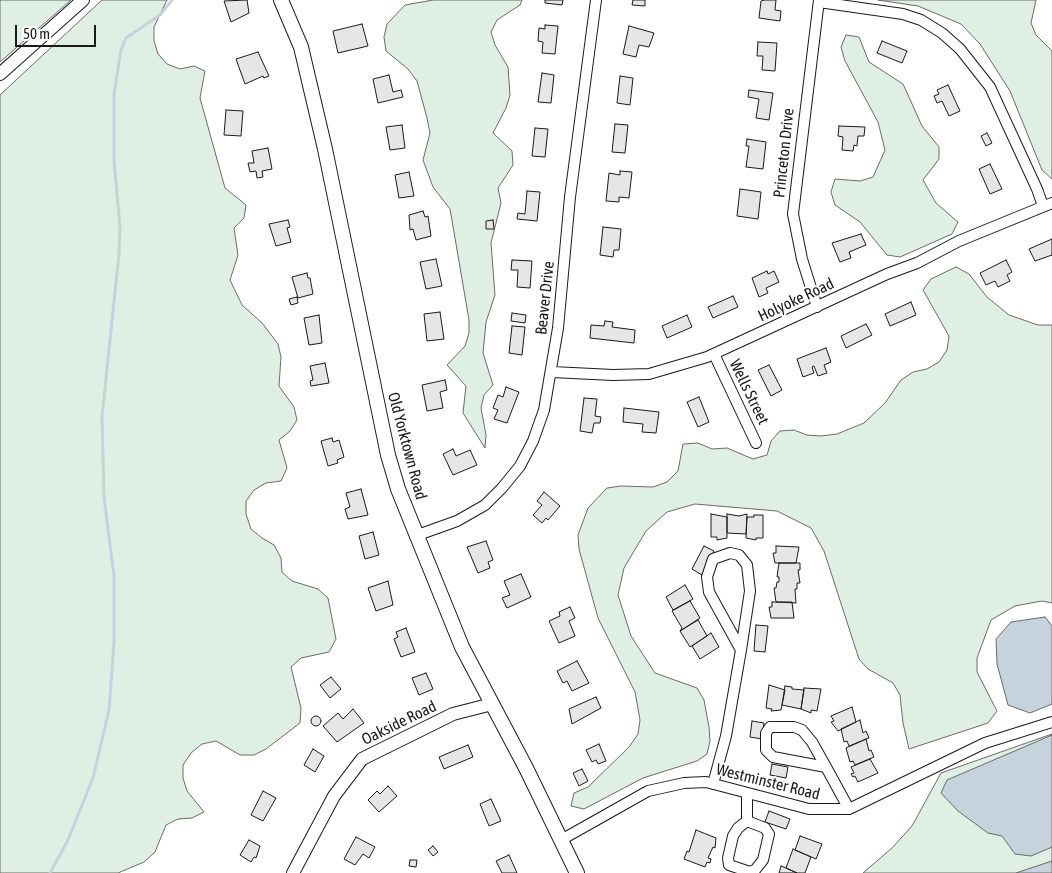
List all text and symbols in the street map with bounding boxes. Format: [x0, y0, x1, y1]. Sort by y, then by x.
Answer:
scale bar [18, 15, 99, 47]
text: 50 m [23, 25, 50, 42]
street label: Princeton Drive [770, 107, 798, 199]
street label: Beaver Drive [532, 260, 558, 336]
street label: Holyoke Road [755, 274, 837, 326]
street label: Wells Street [725, 356, 773, 428]
street label: Old Yorktown Road [383, 390, 431, 502]
street label: Oakside Road [359, 697, 439, 749]
street label: Westminster Road [714, 760, 822, 804]

